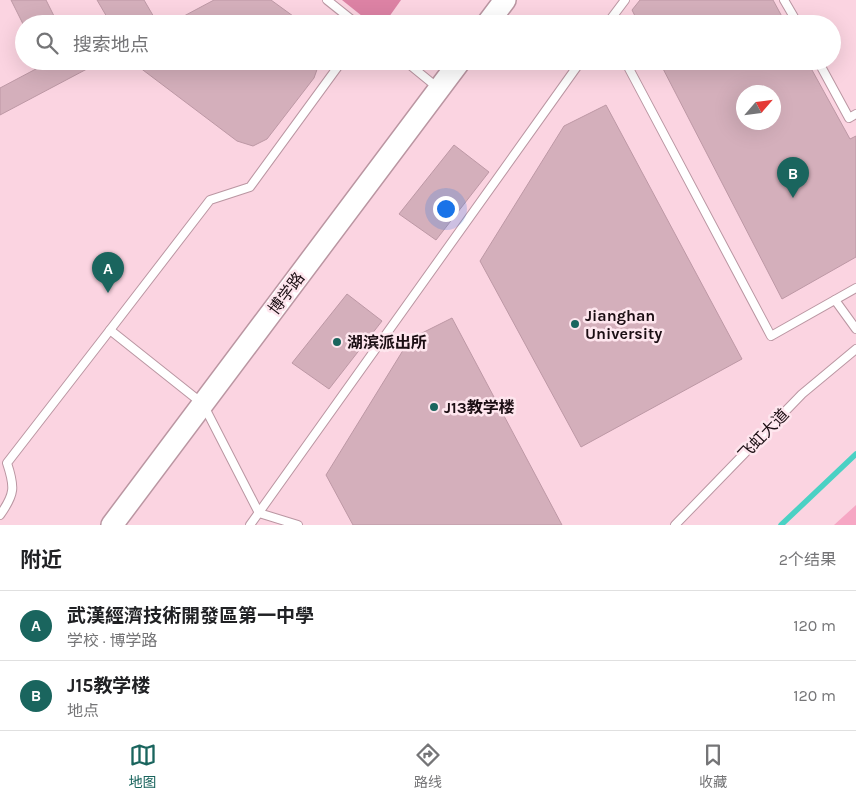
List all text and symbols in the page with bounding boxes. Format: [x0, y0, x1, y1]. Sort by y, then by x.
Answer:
search box [15, 15, 841, 70]
icon: search [33, 29, 61, 57]
text: 搜索地点 [73, 34, 149, 56]
north arrow [736, 85, 781, 130]
pin: B [777, 157, 809, 198]
your location [433, 196, 459, 222]
pin: A [92, 252, 124, 293]
street label: 博学路 [264, 268, 308, 318]
place label: Jianghan University [585, 306, 662, 343]
marker: Jianghan University [569, 318, 581, 330]
place label: 湖滨派出所 [347, 333, 427, 352]
marker: 湖滨派出所 [331, 336, 343, 348]
place label: J13教学楼 [444, 398, 515, 417]
marker: J13教学楼 [428, 401, 440, 413]
street label: 飞虹大道 [734, 405, 792, 464]
text: 附近 [20, 548, 62, 572]
text: 2个结果 [779, 550, 836, 569]
text: 武漢經濟技術開發區第一中學 [67, 605, 314, 627]
text: A [31, 616, 41, 635]
text: 120 m [793, 616, 836, 635]
text: 学校 · 博学路 [67, 631, 157, 650]
text: J15教学楼 [67, 675, 150, 697]
text: B [31, 686, 41, 705]
text: 120 m [793, 686, 836, 705]
text: 地点 [67, 701, 99, 720]
tab: 地图 [129, 741, 157, 791]
tab: 路线 [414, 741, 442, 791]
tab: 收藏 [699, 741, 727, 791]

